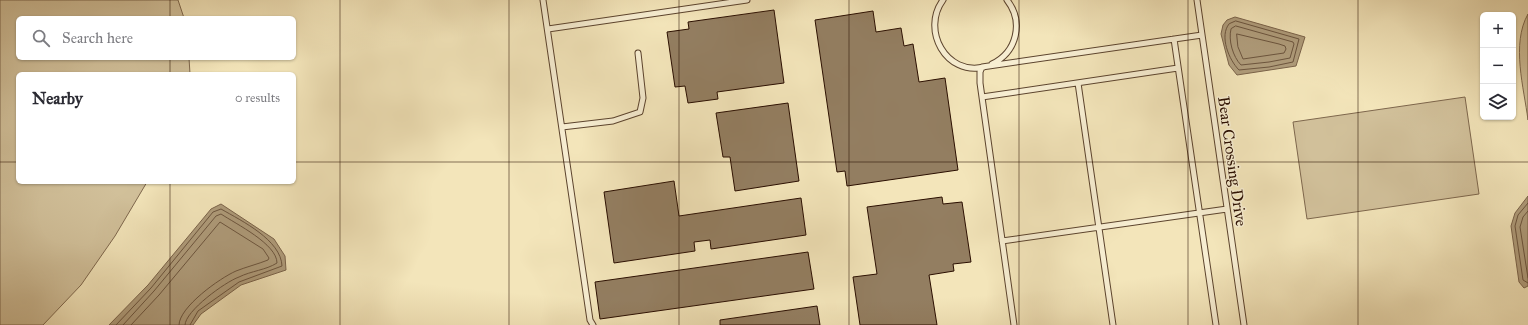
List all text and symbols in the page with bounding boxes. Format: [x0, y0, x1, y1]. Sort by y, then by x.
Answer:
map controls [1480, 12, 1516, 120]
button: + [1480, 12, 1516, 48]
search box [16, 16, 296, 60]
icon: search [30, 27, 52, 49]
text: Search here [62, 29, 133, 47]
button: − [1480, 48, 1516, 84]
button: layers [1480, 84, 1516, 120]
text: Nearby [32, 88, 83, 109]
text: 0 results [235, 90, 280, 106]
street label: Bear Crossing Drive [1213, 95, 1251, 228]

